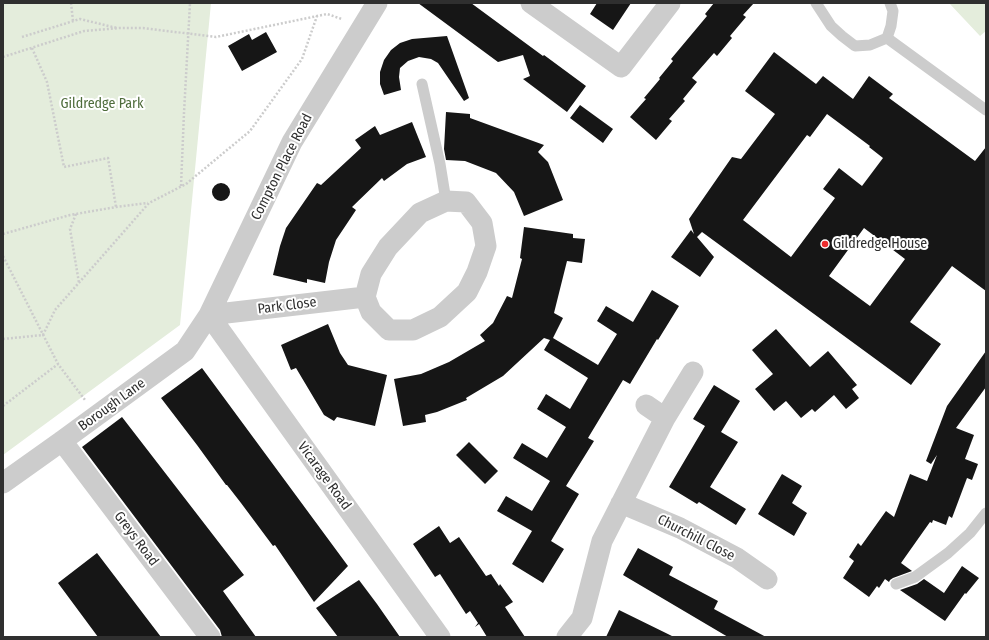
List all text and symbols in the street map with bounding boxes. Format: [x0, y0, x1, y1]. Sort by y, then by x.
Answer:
park label: Gildredge Park [60, 96, 144, 112]
street label: Compton Place Road [248, 111, 316, 223]
place label: Gildredge House [833, 236, 927, 252]
marker: Gildredge House [820, 239, 830, 249]
street label: Park Close [257, 294, 317, 318]
street label: Borough Lane [75, 375, 149, 435]
street label: Vicarage Road [294, 439, 354, 513]
street label: Greys Road [110, 508, 162, 570]
street label: Churchill Close [654, 511, 738, 565]

